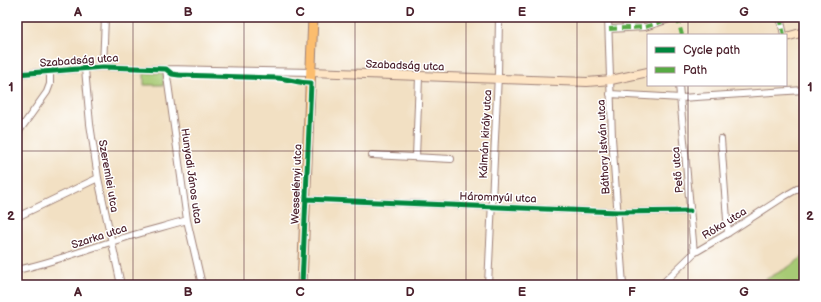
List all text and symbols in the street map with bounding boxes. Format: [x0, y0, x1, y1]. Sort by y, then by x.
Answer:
text: A [73, 4, 82, 20]
text: B [183, 4, 193, 20]
text: C [295, 4, 305, 20]
text: D [405, 4, 415, 20]
text: E [518, 4, 527, 20]
text: F [628, 4, 636, 20]
text: G [739, 4, 749, 20]
legend [647, 34, 787, 86]
text: Cycle path [683, 43, 740, 58]
street label: Szabadság utca [39, 51, 119, 70]
street label: Szabadság utca [365, 58, 445, 73]
text: Path [683, 63, 708, 78]
text: 1 [8, 79, 14, 95]
text: 1 [807, 79, 813, 95]
street label: Kálmán király utca [477, 89, 494, 179]
street label: Báthory István utca [595, 99, 612, 195]
street label: Hunyadi János utca [178, 127, 205, 225]
street label: Szeremlei utca [96, 139, 121, 213]
street label: Wesselényi utca [289, 144, 304, 224]
street label: Pető utca [669, 146, 686, 194]
street label: Háromnyúl utca [459, 190, 537, 205]
street label: Róka utca [700, 205, 749, 242]
text: 2 [7, 208, 15, 224]
text: 2 [806, 208, 814, 224]
street label: Szarka utca [70, 221, 129, 252]
text: A [73, 284, 82, 300]
text: B [183, 284, 193, 300]
text: C [295, 284, 305, 300]
text: D [405, 284, 415, 300]
text: E [518, 284, 527, 300]
text: F [628, 284, 636, 300]
text: G [739, 284, 749, 300]

